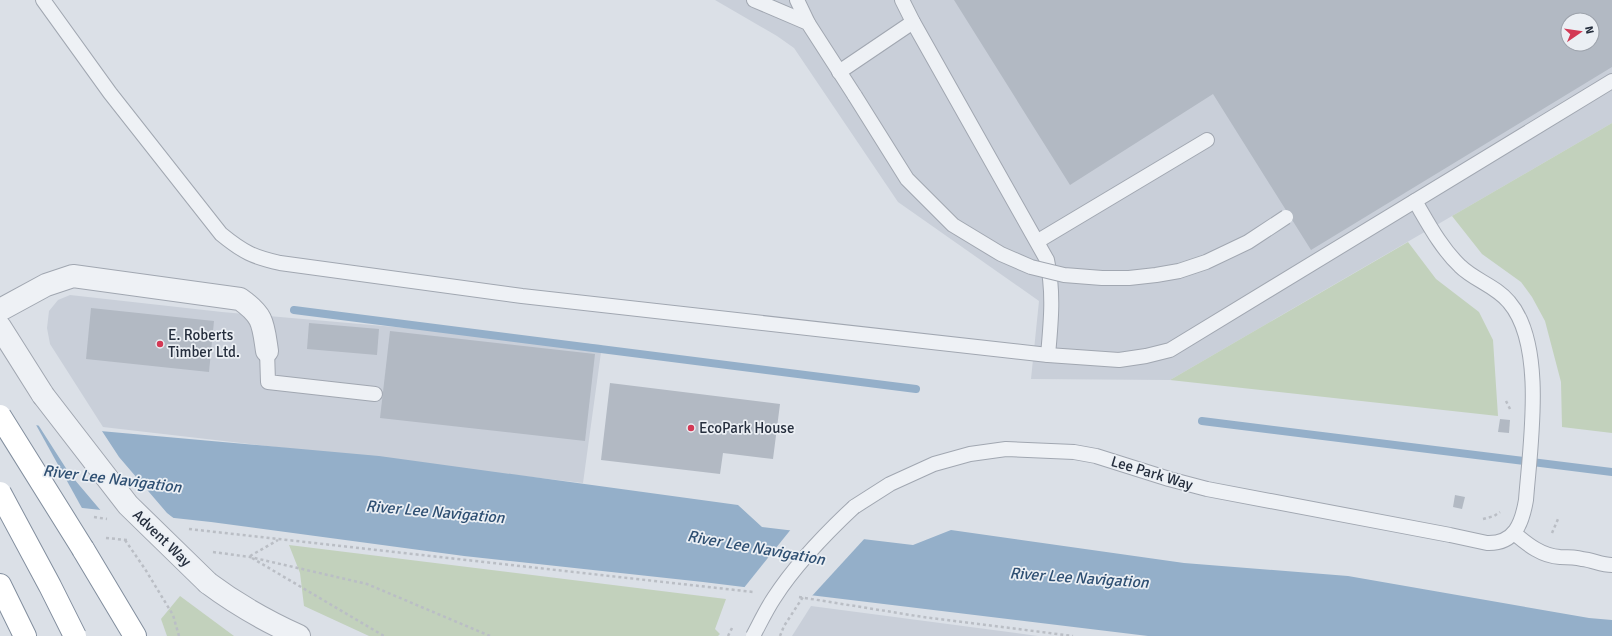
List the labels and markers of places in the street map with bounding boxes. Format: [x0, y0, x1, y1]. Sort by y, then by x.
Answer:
place label: E. Roberts Timber Ltd. [168, 326, 240, 361]
marker: E. Roberts Timber Ltd. [155, 339, 165, 349]
place label: EcoPark House [699, 419, 794, 437]
marker: EcoPark House [686, 423, 696, 433]

